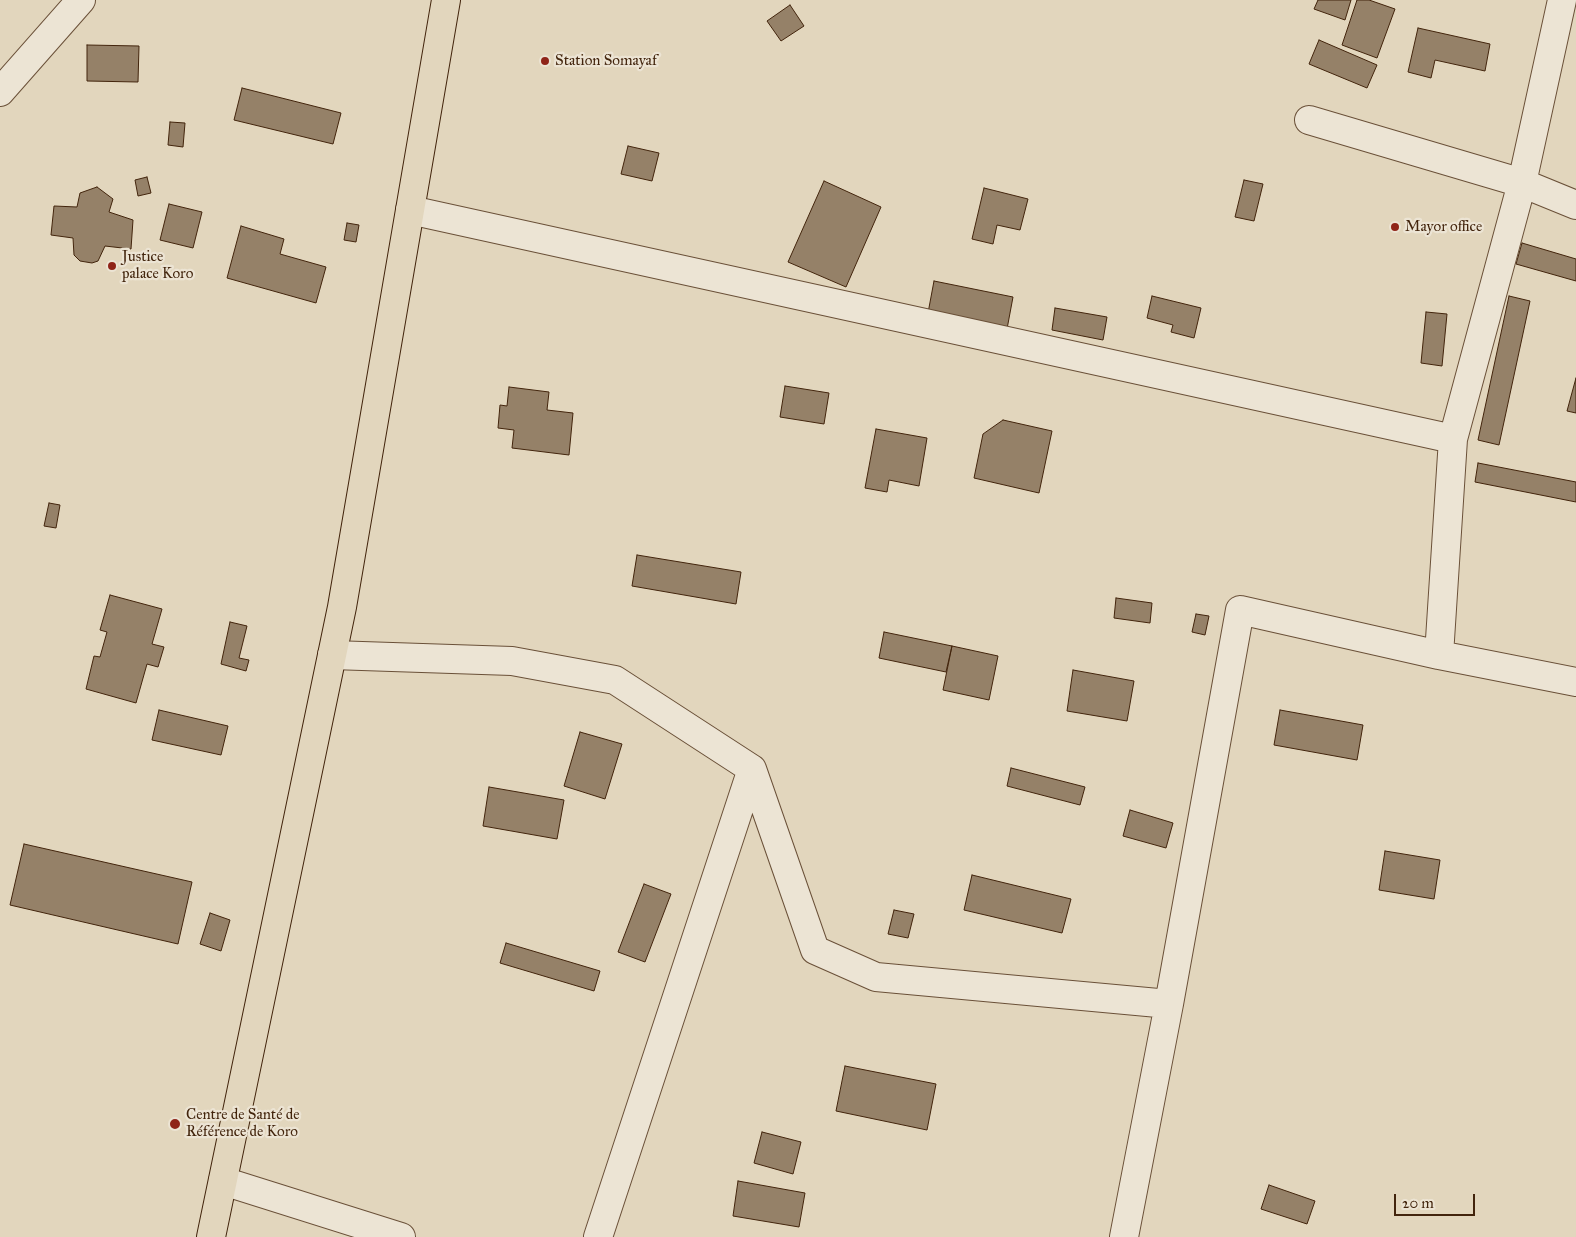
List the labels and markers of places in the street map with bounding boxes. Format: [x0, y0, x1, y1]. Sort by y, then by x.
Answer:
place label: Station Somayaf [555, 52, 657, 70]
marker: Station Somayaf [539, 55, 551, 67]
place label: Mayor office [1405, 218, 1482, 236]
marker: Mayor office [1389, 221, 1401, 233]
place label: Justice palace Koro [122, 248, 193, 283]
marker: Justice palace Koro [106, 260, 118, 272]
place label: Centre de Santé de Référence de Koro [186, 1106, 299, 1141]
marker: Centre de Santé de Référence de Koro [168, 1117, 182, 1131]

